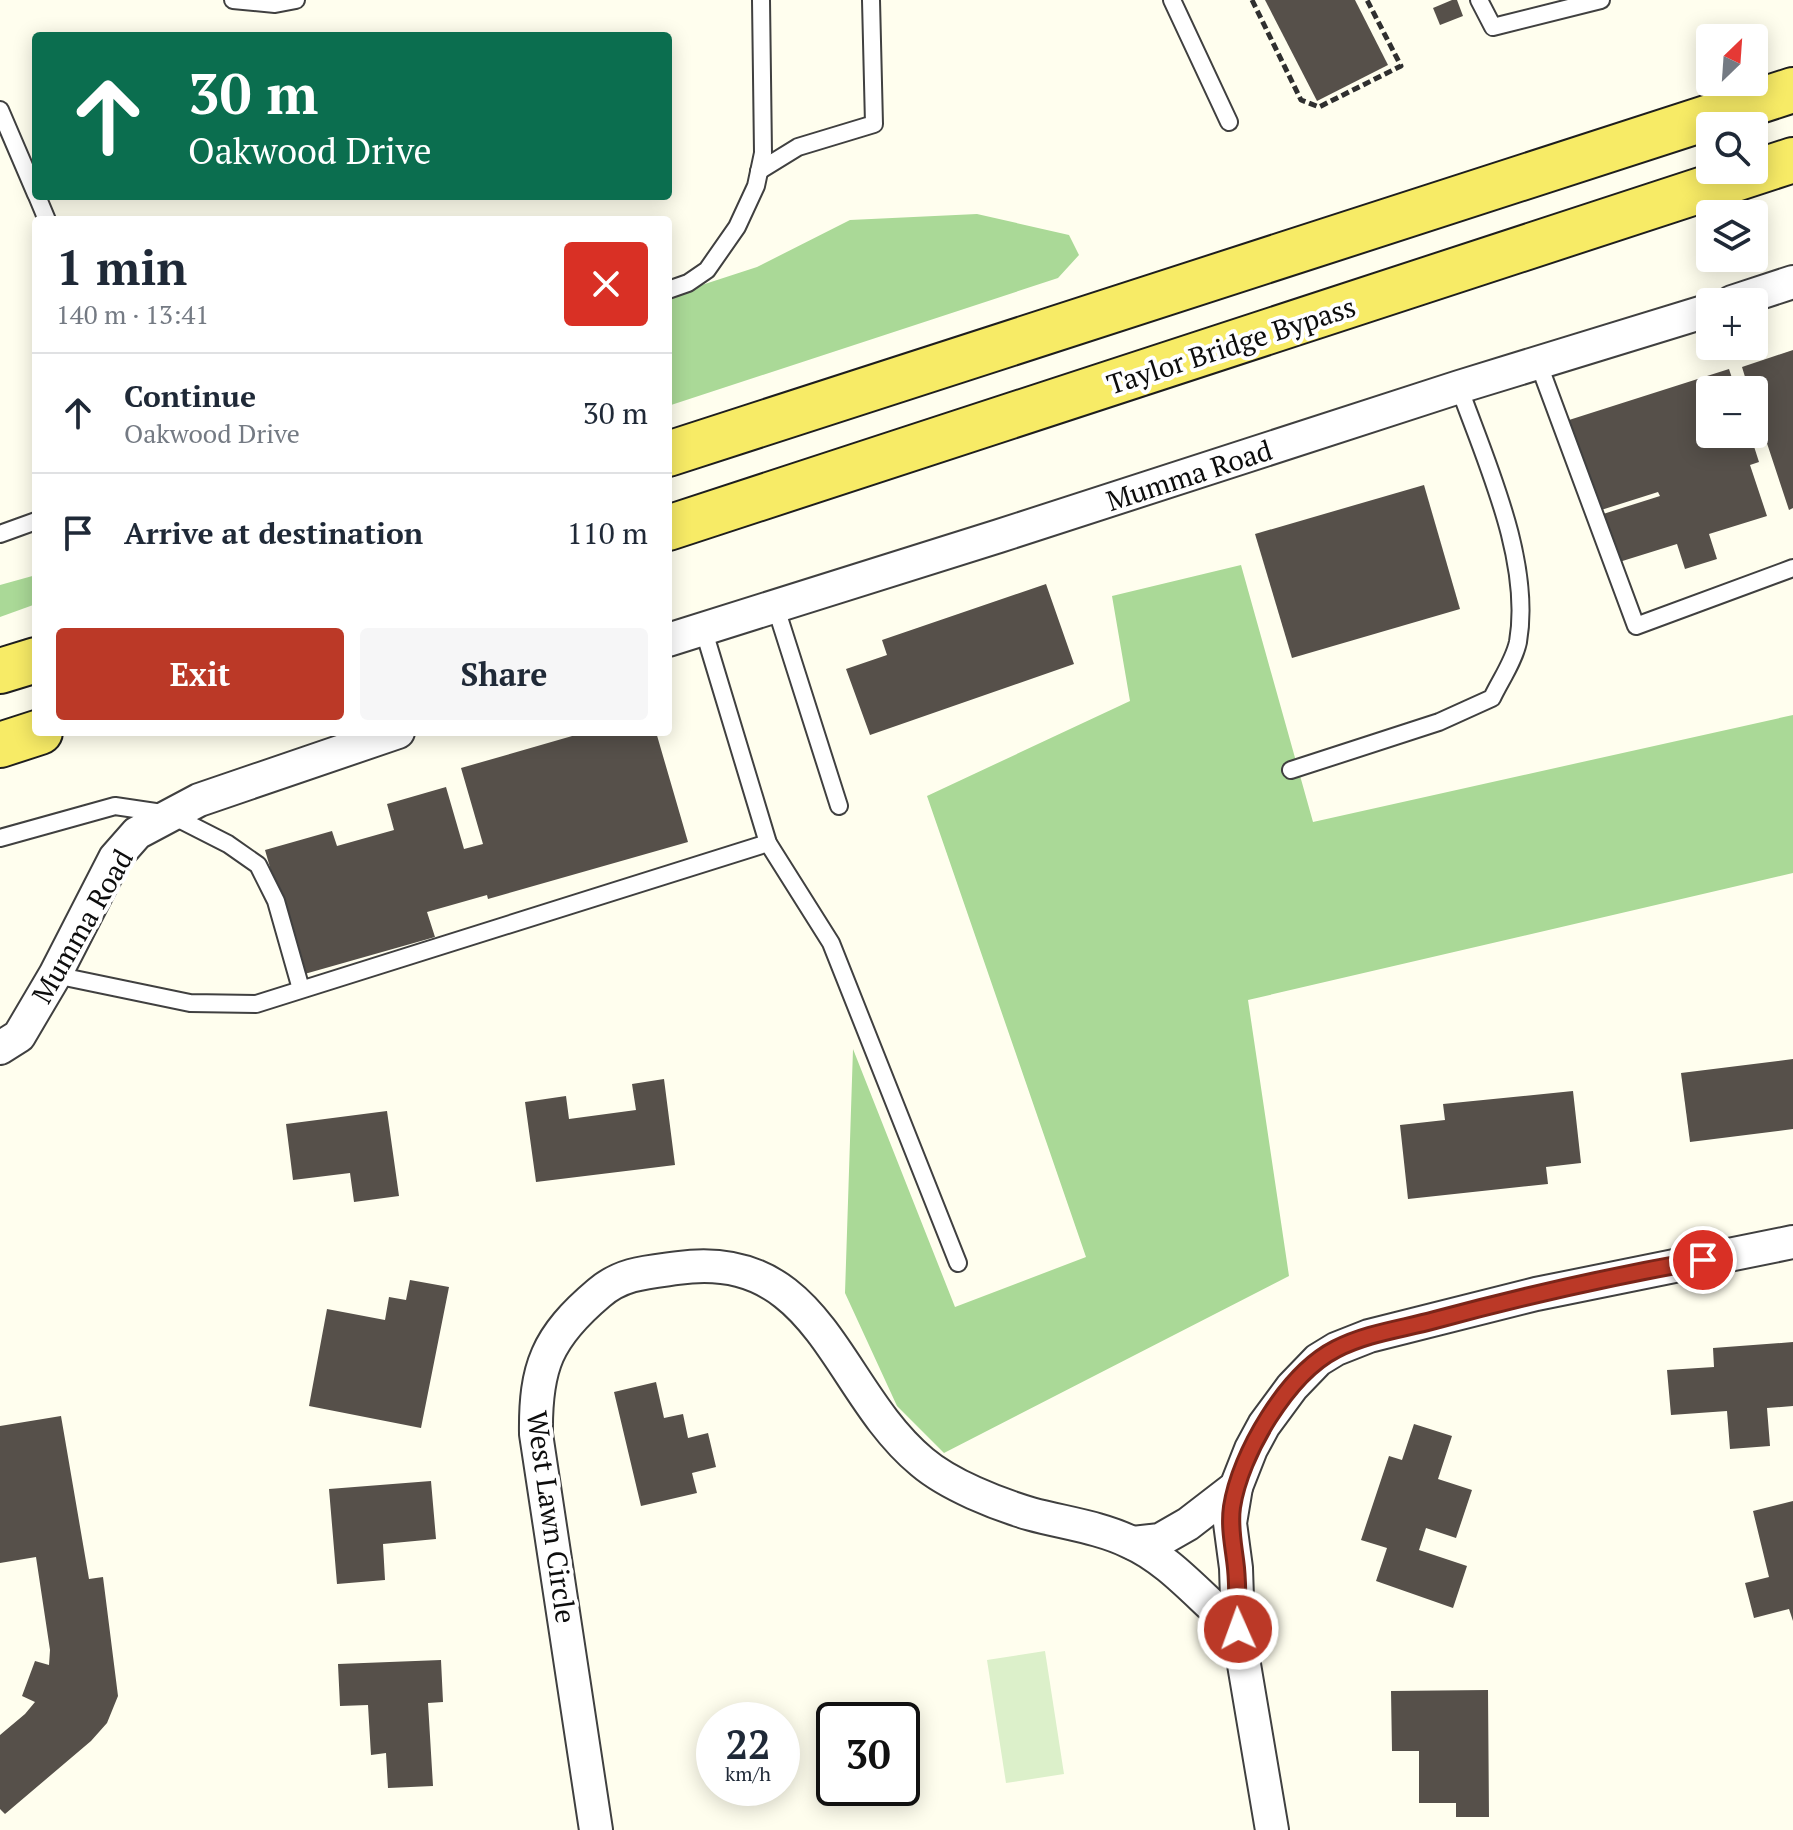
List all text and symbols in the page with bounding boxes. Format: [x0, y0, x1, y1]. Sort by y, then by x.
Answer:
north arrow [1696, 24, 1768, 96]
map controls [1696, 24, 1768, 448]
text: 30 m [188, 56, 318, 130]
icon: ahead [56, 64, 160, 168]
button: search [1696, 112, 1768, 184]
text: Oakwood Drive [188, 127, 432, 174]
button: layers [1696, 200, 1768, 272]
text: 1 min [56, 235, 187, 299]
button: close [564, 242, 648, 326]
street label: Taylor Bridge Bypass [1102, 287, 1360, 403]
button: + [1696, 288, 1768, 360]
text: 140 m · 13:41 [56, 297, 209, 331]
text: Continue [124, 376, 256, 416]
button: − [1696, 376, 1768, 448]
icon: ahead [56, 391, 100, 435]
text: 30 m [583, 393, 648, 433]
text: Oakwood Drive [124, 416, 300, 450]
street label: Mumma Road [1101, 431, 1277, 519]
icon: arrive [56, 511, 100, 555]
text: Arrive at destination [124, 513, 423, 553]
text: 110 m [567, 513, 648, 553]
button: Exit [56, 628, 344, 720]
button: Share [360, 628, 648, 720]
street label: Mumma Road [23, 842, 141, 1010]
pin [1669, 1226, 1737, 1294]
icon: arrive [1681, 1238, 1725, 1282]
street label: West Lawn Circle [519, 1409, 585, 1625]
position arrow [1196, 1587, 1280, 1671]
speed limit sign: 30 [816, 1702, 920, 1806]
text: 22 [725, 1717, 771, 1770]
text: km/h [725, 1760, 771, 1787]

